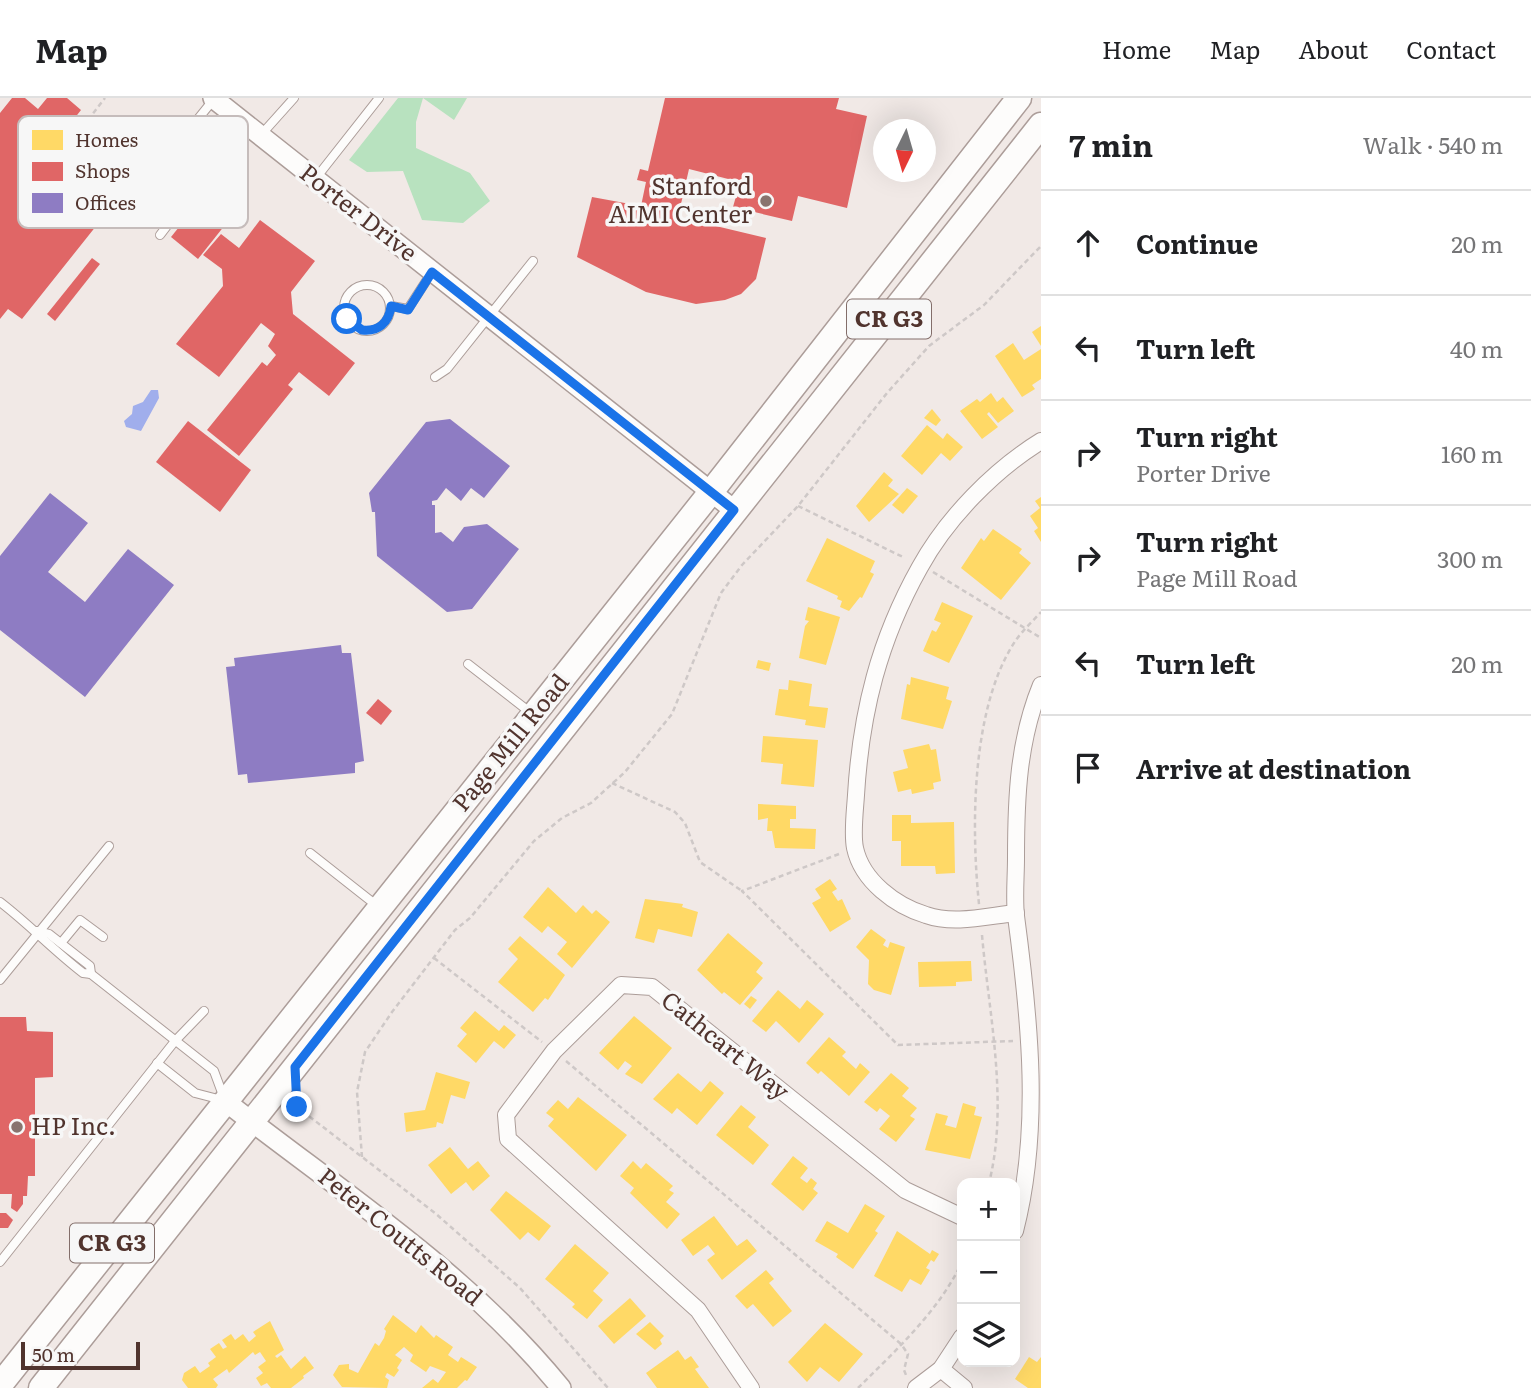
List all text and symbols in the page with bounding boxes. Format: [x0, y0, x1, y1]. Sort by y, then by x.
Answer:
text: Map [35, 24, 108, 73]
text: Home [1102, 31, 1171, 66]
text: Map [1209, 31, 1260, 66]
text: About [1298, 31, 1368, 66]
text: Contact [1406, 31, 1496, 66]
legend [18, 116, 248, 228]
north arrow [873, 119, 936, 182]
text: 7 min [1069, 122, 1153, 166]
text: Homes [75, 125, 139, 153]
text: Walk · 540 m [1363, 127, 1503, 161]
street label: Porter Drive [293, 154, 426, 268]
text: Shops [75, 156, 130, 184]
place label: Stanford AIMI Center [609, 167, 753, 230]
text: Offices [75, 188, 136, 216]
marker: Stanford AIMI Center [758, 193, 774, 209]
text: Continue [1136, 223, 1258, 262]
icon: ahead [1069, 224, 1107, 262]
text: 20 m [1451, 226, 1503, 260]
road number: CR G3 [847, 300, 931, 339]
route start [331, 303, 362, 334]
text: Turn left [1136, 328, 1255, 367]
icon: left [1069, 329, 1107, 367]
text: 40 m [1450, 331, 1503, 365]
text: Turn right [1136, 416, 1278, 455]
icon: right [1069, 434, 1107, 472]
text: 160 m [1441, 436, 1503, 470]
text: Porter Drive [1136, 455, 1271, 489]
text: Turn right [1136, 521, 1278, 560]
icon: right [1069, 539, 1107, 577]
text: 300 m [1437, 541, 1503, 575]
text: Page Mill Road [1136, 560, 1297, 594]
text: Turn left [1136, 643, 1255, 682]
icon: left [1069, 644, 1107, 682]
text: 20 m [1451, 646, 1503, 680]
street label: Page Mill Road [442, 665, 576, 818]
text: Arrive at destination [1136, 748, 1411, 787]
icon: arrive [1069, 749, 1107, 787]
street label: Cathcart Way [655, 981, 798, 1107]
route end [281, 1091, 312, 1122]
place label: HP Inc. [31, 1107, 116, 1142]
marker: HP Inc. [9, 1119, 25, 1135]
street label: Peter Coutts Road [312, 1158, 492, 1313]
map controls [957, 1178, 1020, 1367]
button: + [957, 1178, 1020, 1241]
road number: CR G3 [70, 1224, 154, 1262]
button: − [957, 1241, 1020, 1304]
button: layers [957, 1304, 1020, 1367]
scale bar [21, 1339, 140, 1371]
text: 50 m [32, 1340, 75, 1368]

